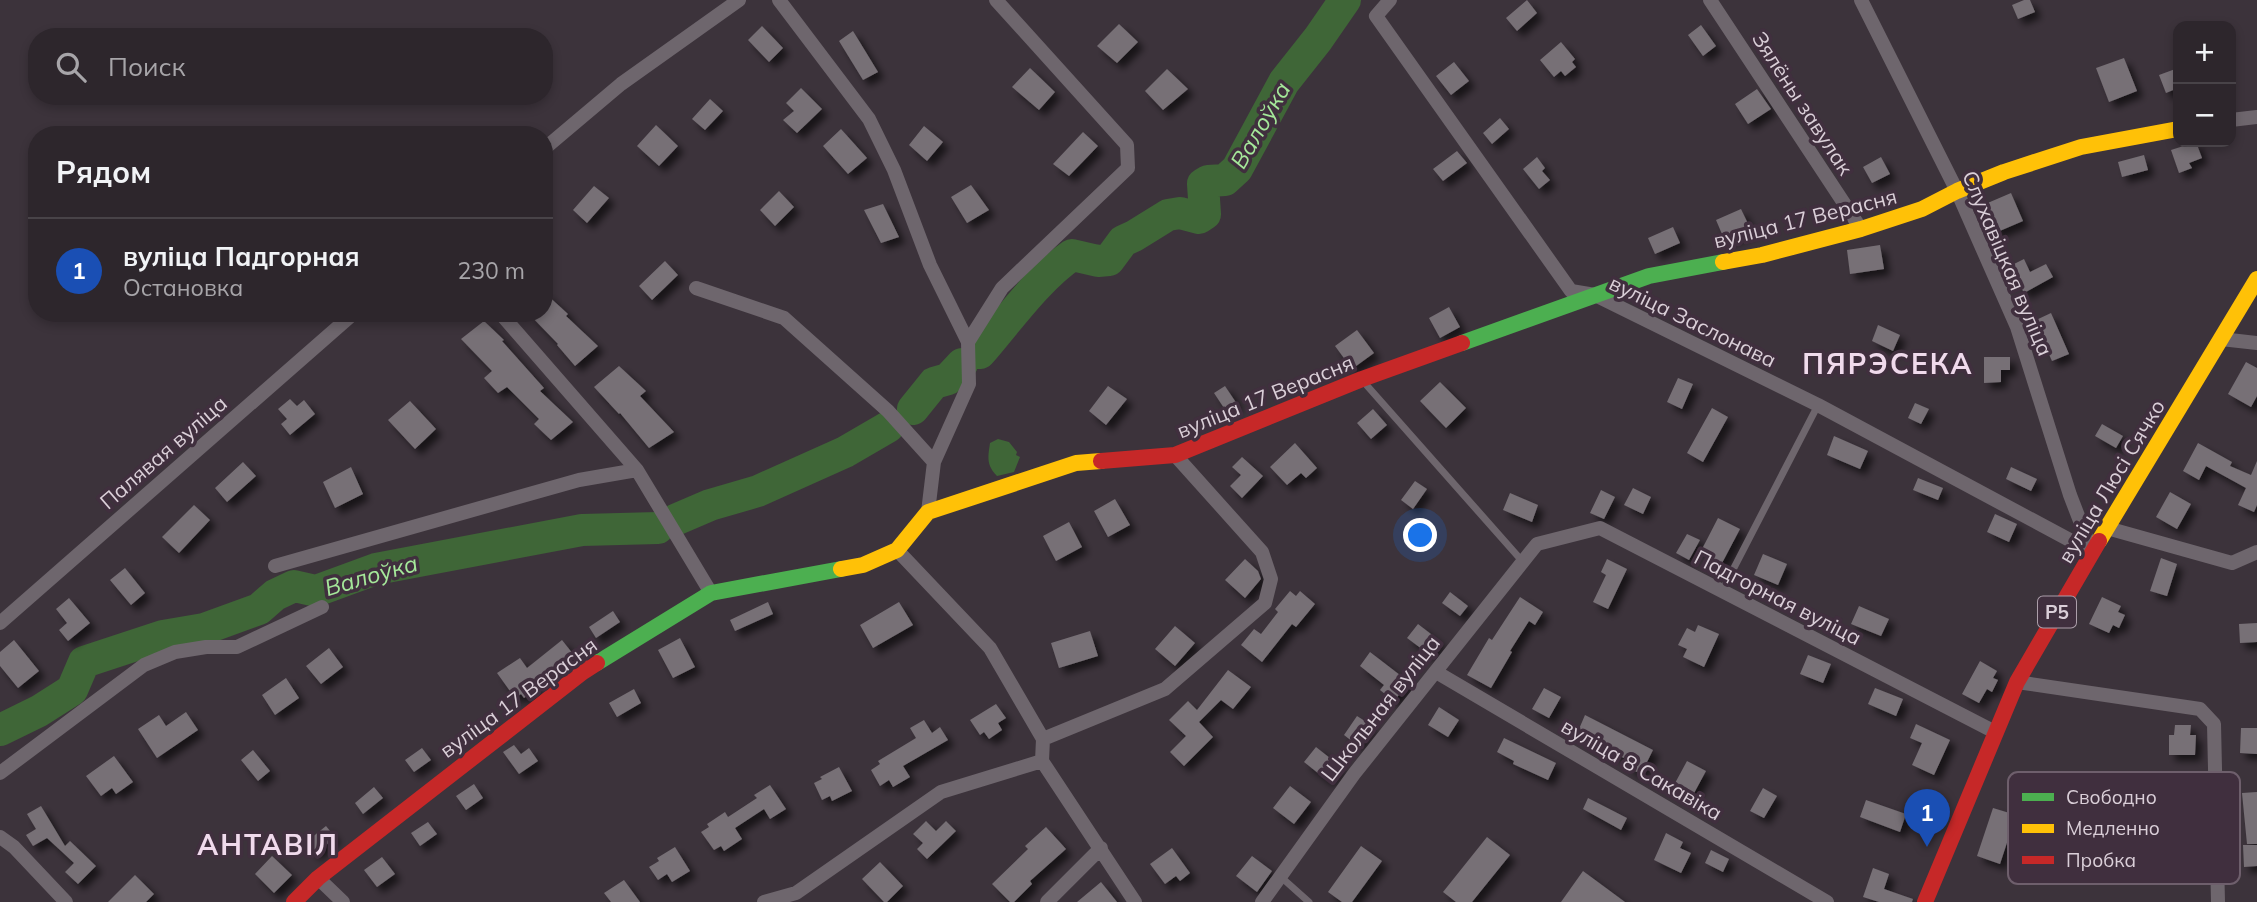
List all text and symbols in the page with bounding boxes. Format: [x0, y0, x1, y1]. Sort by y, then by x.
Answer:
map controls [2173, 21, 2236, 147]
button: + [2173, 21, 2236, 84]
street label: Зялёны завулак [1747, 27, 1859, 180]
search box [28, 28, 553, 105]
icon: search [52, 48, 90, 86]
text: Поиск [108, 50, 186, 83]
water label: Валоўка [1224, 77, 1296, 173]
button: − [2173, 84, 2236, 147]
text: Рядом [56, 153, 151, 191]
street label: Слухавіцкая вуліца [1957, 167, 2059, 359]
street label: вуліца 17 Верасня [1711, 183, 1899, 253]
text: вуліца Падгорная [123, 240, 360, 273]
text: 1 [72, 256, 86, 285]
text: 230 m [457, 256, 525, 285]
street label: вуліца Заслонава [1605, 269, 1781, 373]
text: Остановка [123, 273, 243, 302]
district label: ПЯРЭСЕКА [1802, 346, 1974, 381]
street label: вуліца 17 Верасня [1173, 349, 1357, 443]
street label: Палявая вуліца [94, 390, 232, 514]
street label: вуліца Люсі Сячко [2052, 395, 2170, 567]
your location [1403, 518, 1437, 552]
street label: Падгорная вуліца [1690, 544, 1866, 650]
water label: Валоўка [321, 548, 421, 602]
road number: Р5 [2038, 596, 2076, 628]
street label: Школьная вуліца [1315, 630, 1445, 786]
street label: вуліца 17 Верасня [434, 631, 602, 763]
street label: вуліца 8 Сакавіка [1557, 712, 1727, 826]
legend [2008, 772, 2240, 884]
text: Свободно [2066, 785, 2157, 809]
pin: 1 [1904, 789, 1950, 847]
text: Медленно [2066, 816, 2160, 840]
district label: АНТАВІЛ [197, 827, 339, 862]
text: Пробка [2066, 848, 2136, 872]

